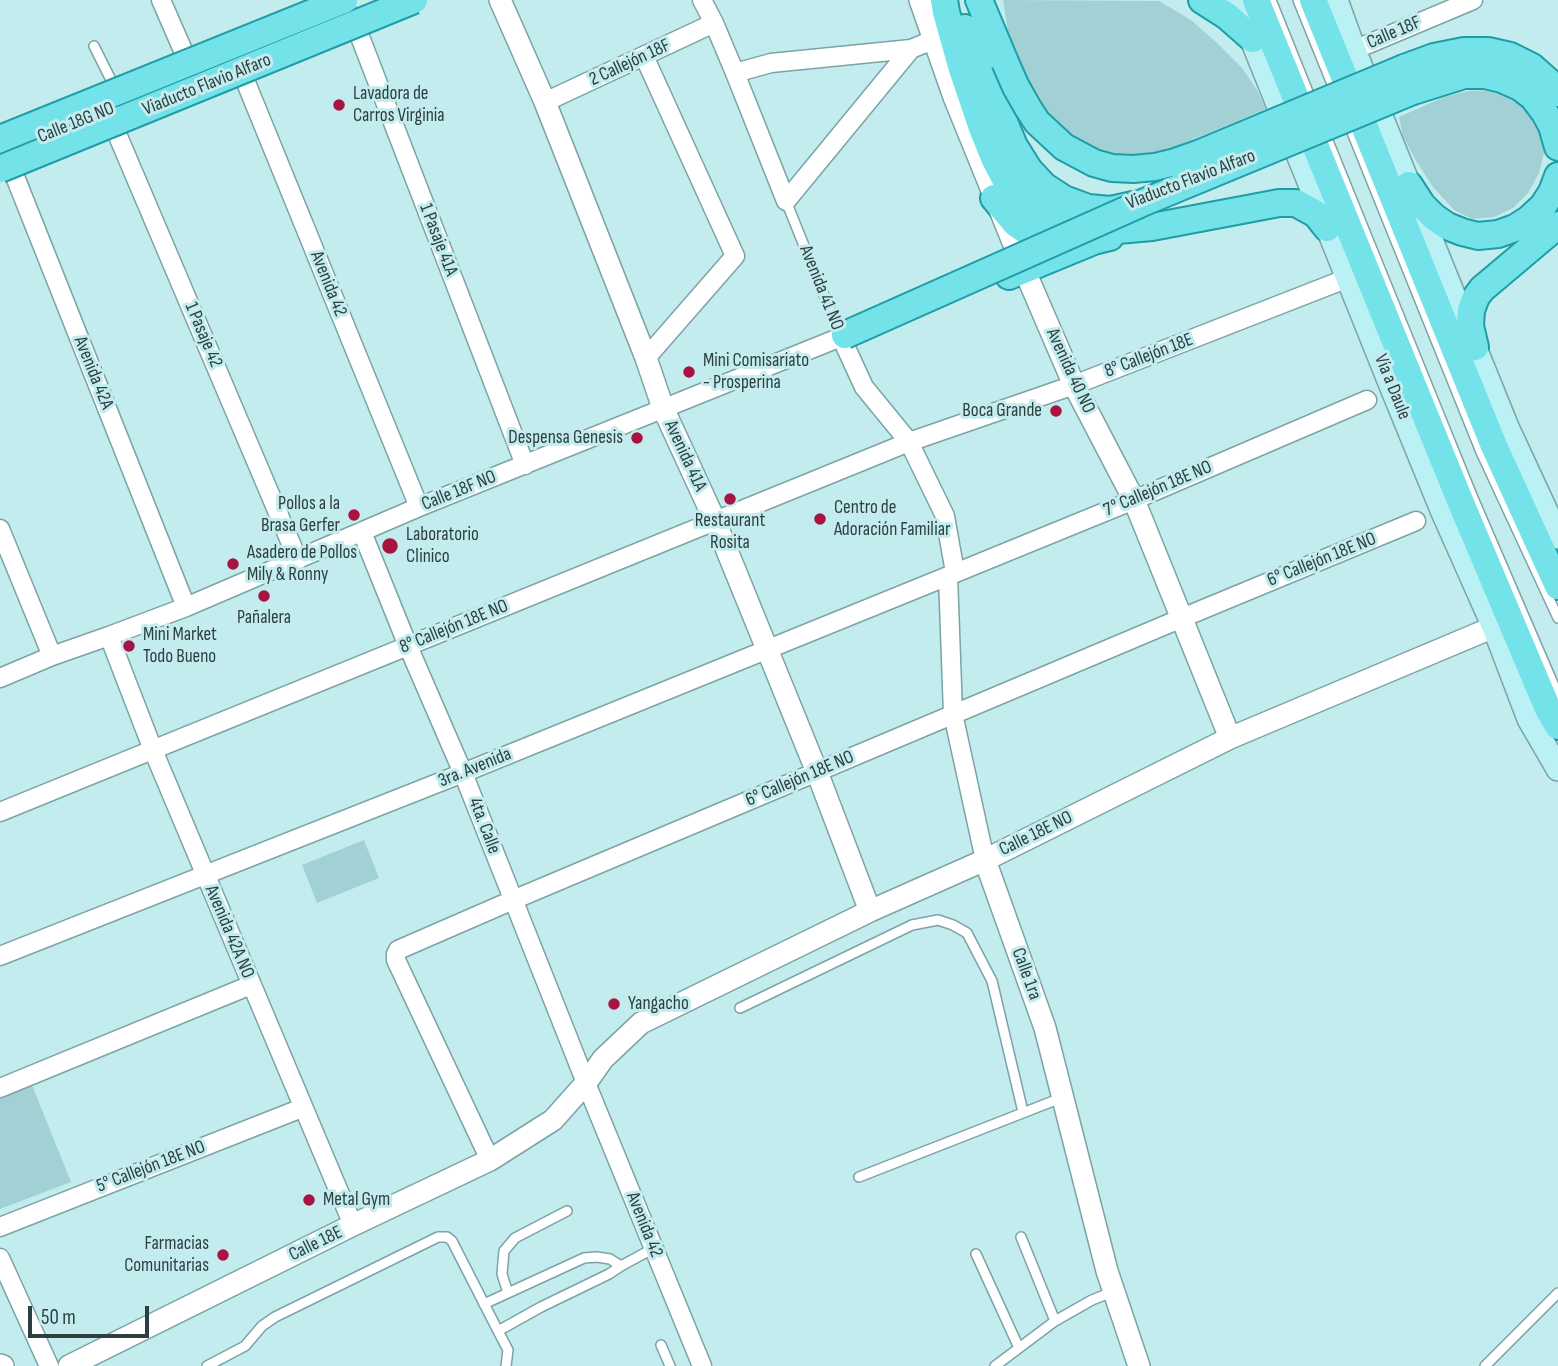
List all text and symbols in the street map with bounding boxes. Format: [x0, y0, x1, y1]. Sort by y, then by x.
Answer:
street label: Calle 18F [1364, 11, 1424, 55]
street label: 2 Callejón 18F [586, 34, 674, 92]
street label: Viaducto Flavio Alfaro [139, 49, 275, 121]
place label: Lavadora de Carros Virginia [353, 83, 445, 127]
street label: Calle 18G NO [34, 97, 118, 149]
marker: Lavadora de Carros Virginia [331, 97, 347, 113]
street label: Viaducto Flavio Alfaro [1123, 145, 1259, 215]
street label: 1 Pasaje 41A [414, 200, 462, 280]
street label: Avenida 41 NO [794, 242, 848, 334]
street label: Avenida 42 [305, 248, 351, 320]
street label: 1 Pasaje 42 [179, 299, 227, 371]
street label: Avenida 40 NO [1040, 325, 1100, 417]
street label: 8° Callejón 18E [1102, 329, 1196, 383]
street label: Avenida 42A [68, 333, 118, 413]
place label: Mini Comisariato - Prosperina [703, 350, 809, 394]
street label: Vía a Daule [1369, 351, 1415, 423]
marker: Mini Comisariato - Prosperina [681, 364, 697, 380]
place label: Boca Grande [962, 400, 1042, 422]
marker: Boca Grande [1048, 403, 1064, 419]
street label: Avenida 41A [659, 417, 711, 495]
place label: Despensa Genesis [508, 427, 623, 449]
marker: Despensa Genesis [629, 430, 645, 446]
street label: 7° Callejón 18E NO [1101, 456, 1215, 522]
street label: Calle 18F NO [418, 466, 500, 516]
marker: Restaurant Rosita [722, 491, 738, 507]
place label: Pollos a la Brasa Gerfer [261, 493, 340, 537]
place label: Centro de Adoración Familiar [834, 497, 950, 541]
marker: Pollos a la Brasa Gerfer [346, 507, 362, 523]
place label: Restaurant Rosita [695, 510, 765, 554]
marker: Centro de Adoración Familiar [812, 511, 828, 527]
place label: Laboratorio Clinico [406, 524, 479, 568]
street label: 6° Callejón 18E NO [1264, 528, 1380, 592]
marker: Laboratorio Clinico [380, 536, 400, 556]
place label: Asadero de Pollos Mily & Ronny [247, 542, 357, 586]
marker: Asadero de Pollos Mily & Ronny [225, 556, 241, 572]
marker: Pañalera [256, 588, 272, 604]
street label: 8° Callejón 18E NO [396, 595, 512, 659]
place label: Pañalera [237, 607, 291, 629]
place label: Mini Market Todo Bueno [143, 624, 217, 668]
marker: Mini Market Todo Bueno [121, 638, 137, 654]
street label: 3ra. Avenida [435, 743, 515, 793]
street label: 6° Callejón 18E NO [743, 746, 857, 812]
street label: 4ta. Calle [463, 795, 505, 857]
street label: Calle 18E NO [996, 806, 1076, 862]
street label: Avenida 42A NO [199, 882, 259, 982]
street label: Calle 1ra [1006, 945, 1046, 1003]
place label: Yangacho [628, 993, 689, 1015]
marker: Yangacho [606, 996, 622, 1012]
street label: 5° Callejón 18E NO [93, 1136, 209, 1198]
place label: Metal Gym [323, 1189, 390, 1211]
street label: Avenida 42 [621, 1189, 667, 1261]
marker: Metal Gym [301, 1192, 317, 1208]
street label: Calle 18E [286, 1221, 346, 1267]
place label: Farmacias Comunitarias [124, 1233, 209, 1277]
marker: Farmacias Comunitarias [215, 1247, 231, 1263]
scale bar [32, 1292, 152, 1336]
text: 50 m [41, 1305, 76, 1330]

